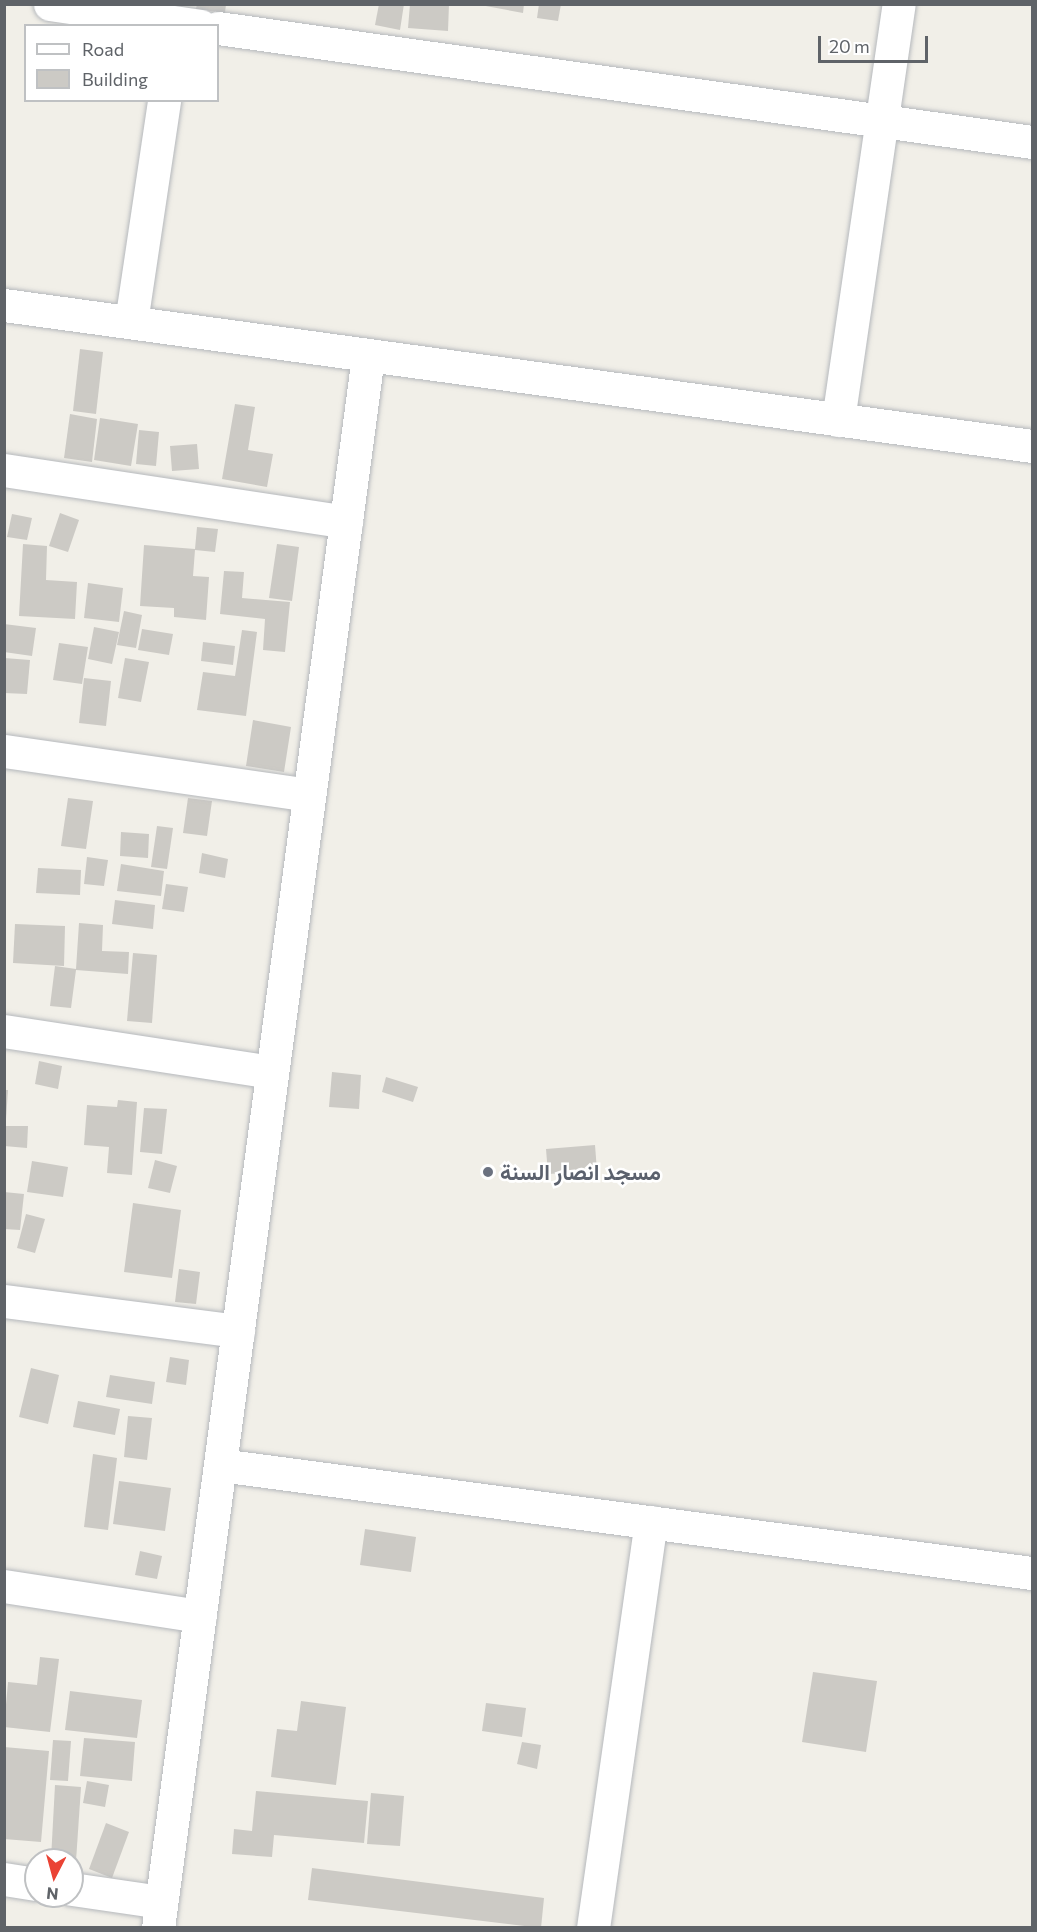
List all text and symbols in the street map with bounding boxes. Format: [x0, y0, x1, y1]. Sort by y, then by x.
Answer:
legend [24, 24, 219, 102]
scale bar [821, 24, 930, 62]
text: 20 m [829, 35, 870, 57]
text: Road [82, 38, 124, 60]
text: Building [82, 68, 148, 90]
place label: مسجد انصار السنة [500, 1159, 661, 1185]
marker: مسجد انصار السنة [481, 1165, 495, 1179]
north arrow [24, 1848, 84, 1908]
text: N [45, 1884, 59, 1904]

